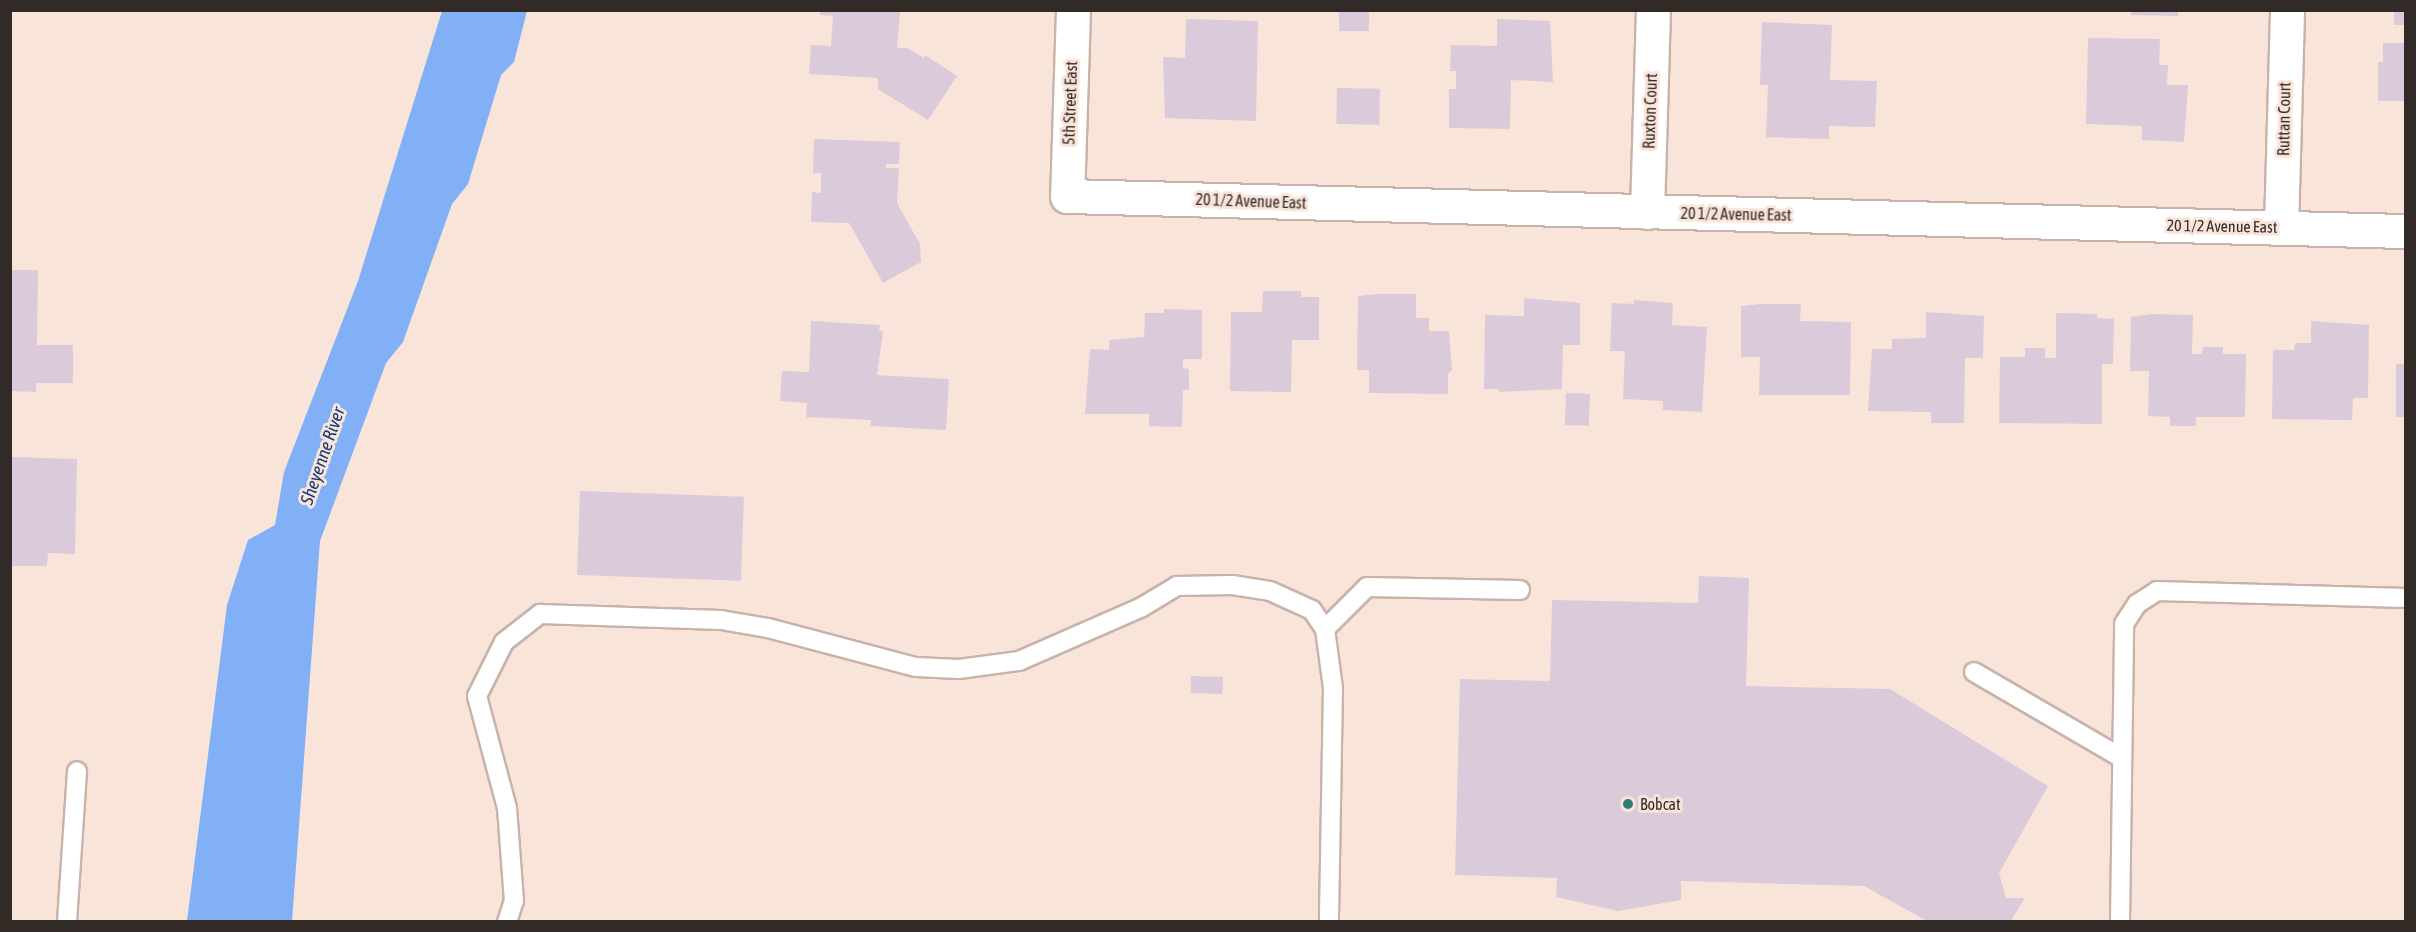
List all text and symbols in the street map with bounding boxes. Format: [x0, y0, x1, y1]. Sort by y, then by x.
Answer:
street label: 5th Street East [1059, 61, 1081, 145]
street label: Ruxton Court [1639, 73, 1661, 149]
street label: Ruttan Court [2274, 82, 2294, 156]
street label: 20 1/2 Avenue East [1195, 189, 1307, 213]
street label: 20 1/2 Avenue East [1680, 203, 1792, 225]
street label: 20 1/2 Avenue East [2166, 215, 2278, 237]
water label: Sheyenne River [296, 404, 350, 508]
place label: Bobcat [1640, 794, 1681, 814]
marker: Bobcat [1621, 797, 1635, 811]

